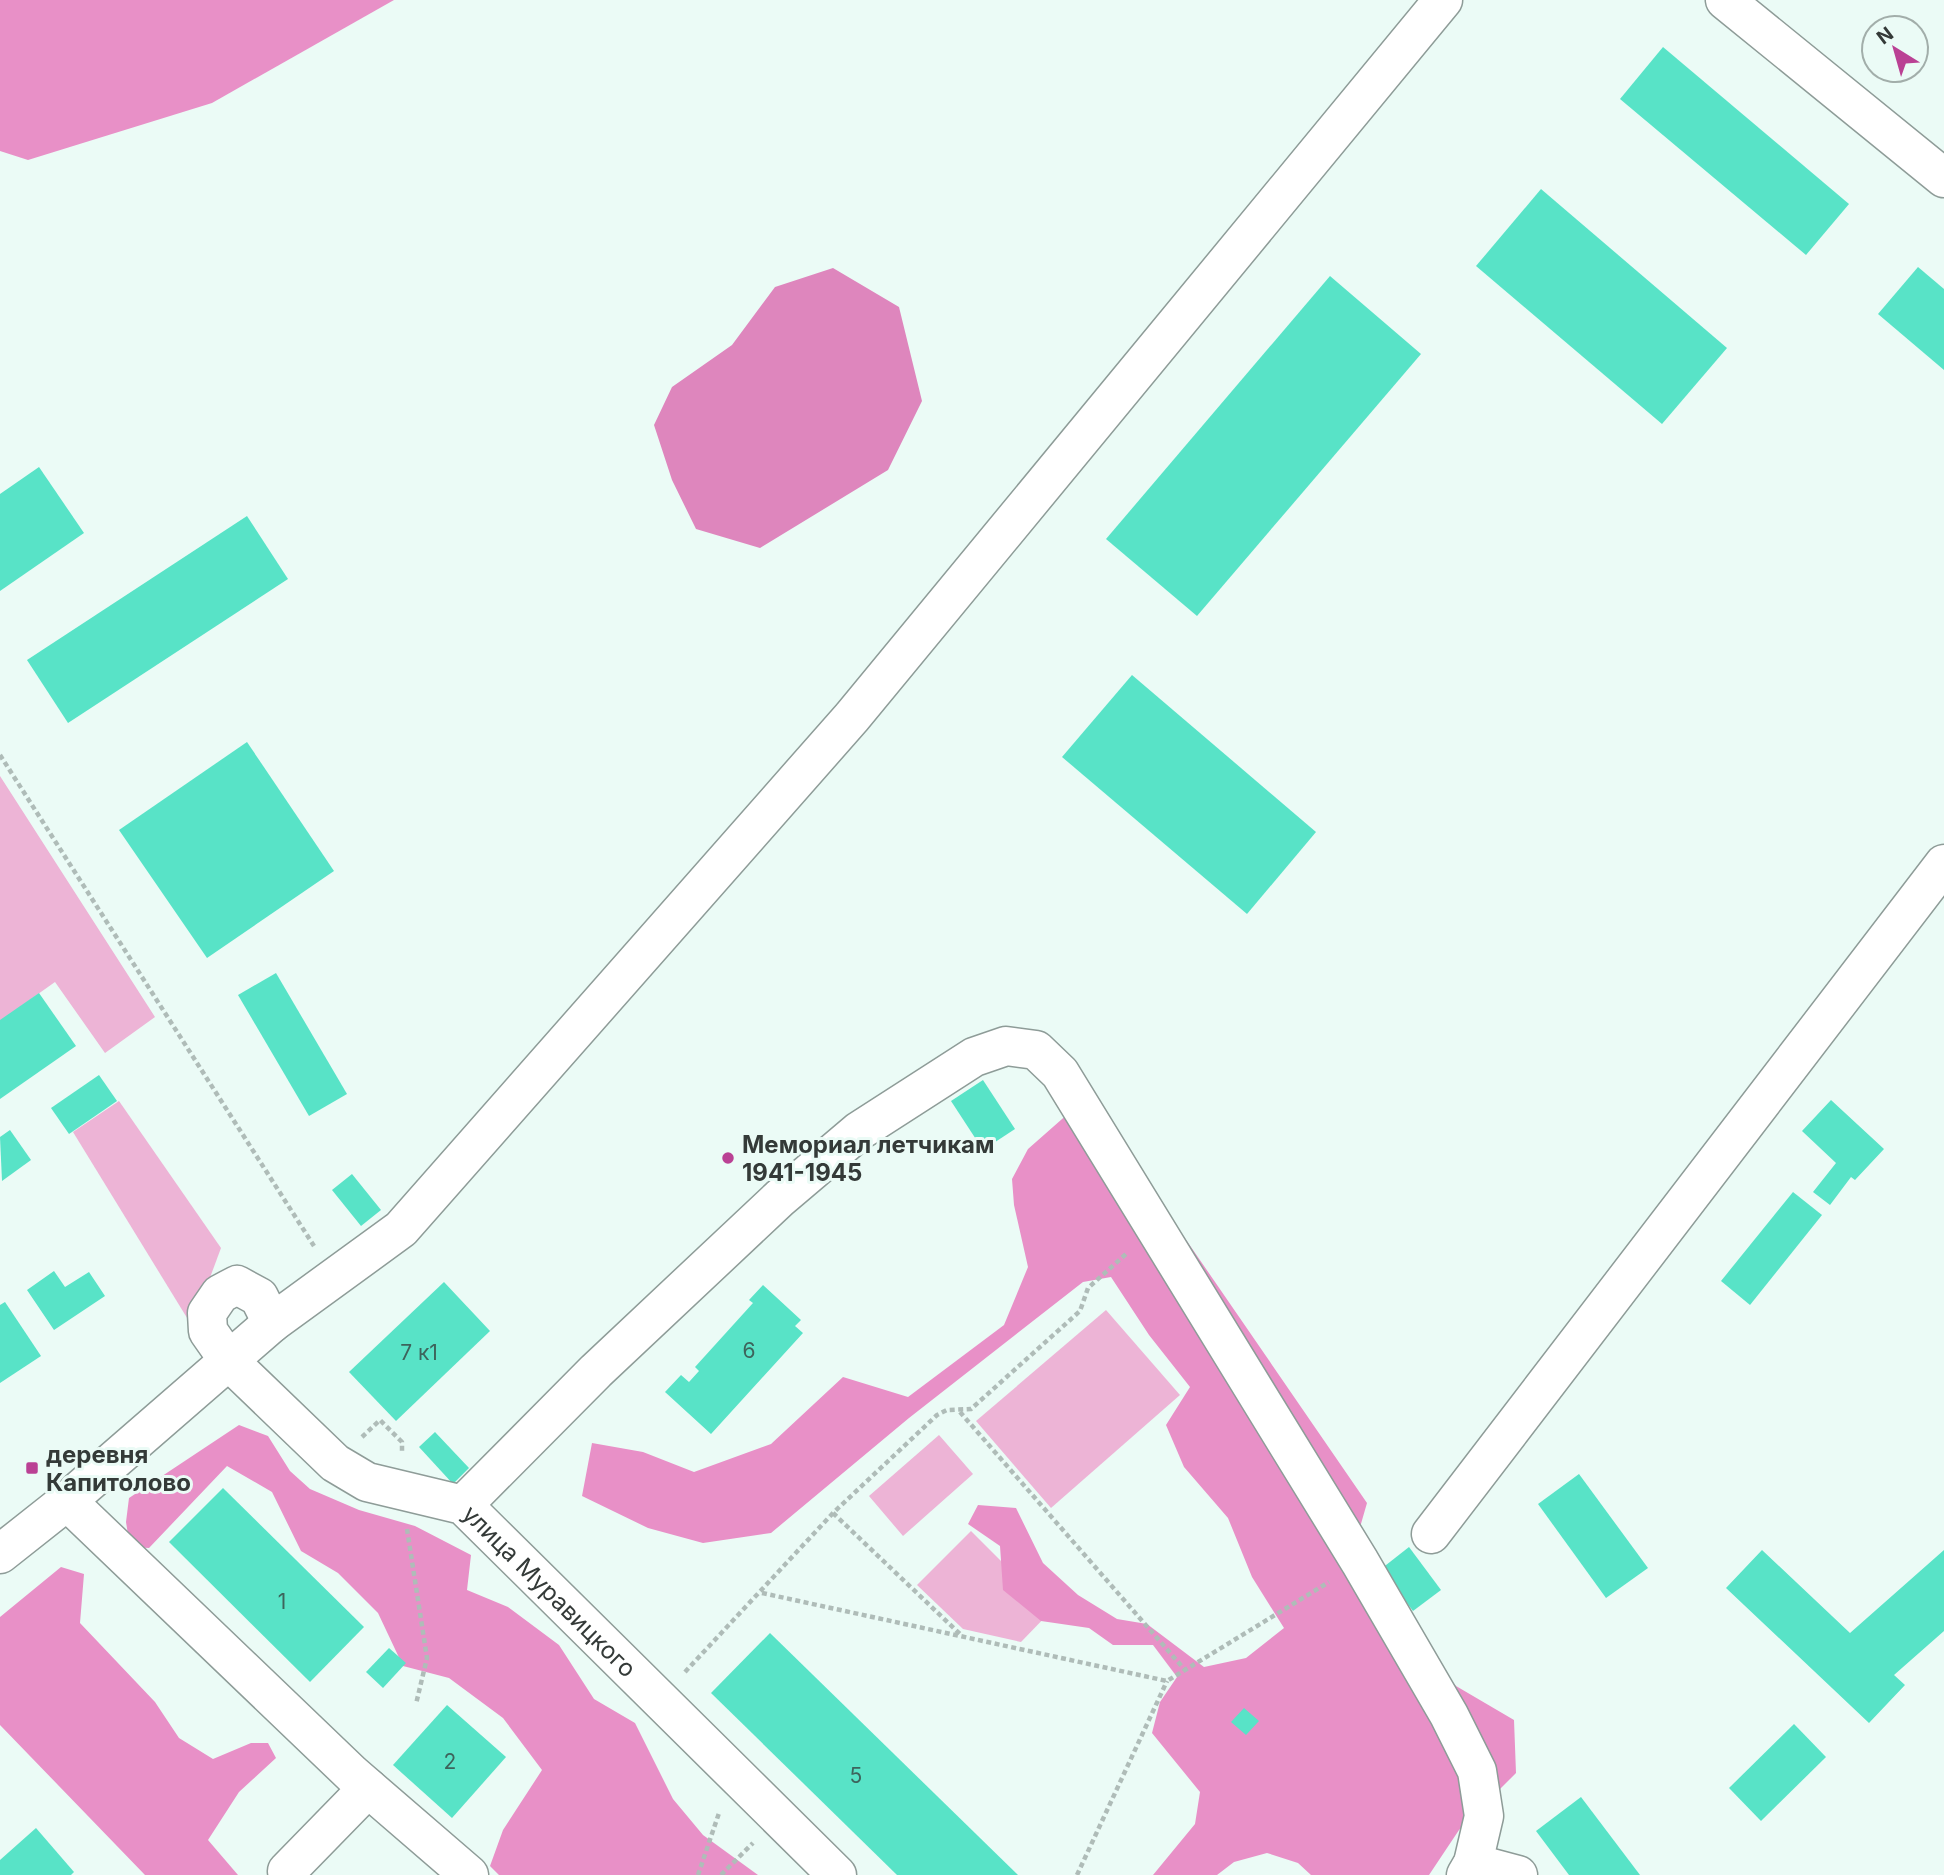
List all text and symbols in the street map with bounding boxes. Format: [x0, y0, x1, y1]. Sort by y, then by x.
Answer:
north arrow [1860, 14, 1930, 84]
text: N [1872, 22, 1898, 49]
place label: Мемориал летчикам 1941-1945 [742, 1130, 995, 1187]
marker: Мемориал летчикам 1941-1945 [720, 1150, 736, 1166]
house number: 6 [742, 1338, 756, 1363]
house number: 7 к1 [400, 1340, 438, 1365]
place label: деревня Капитолово [46, 1440, 191, 1497]
marker: деревня Капитолово [24, 1460, 40, 1476]
street label: улица Муравицкого [457, 1499, 642, 1683]
house number: 1 [278, 1589, 286, 1614]
house number: 2 [444, 1749, 456, 1774]
house number: 5 [850, 1763, 862, 1788]

